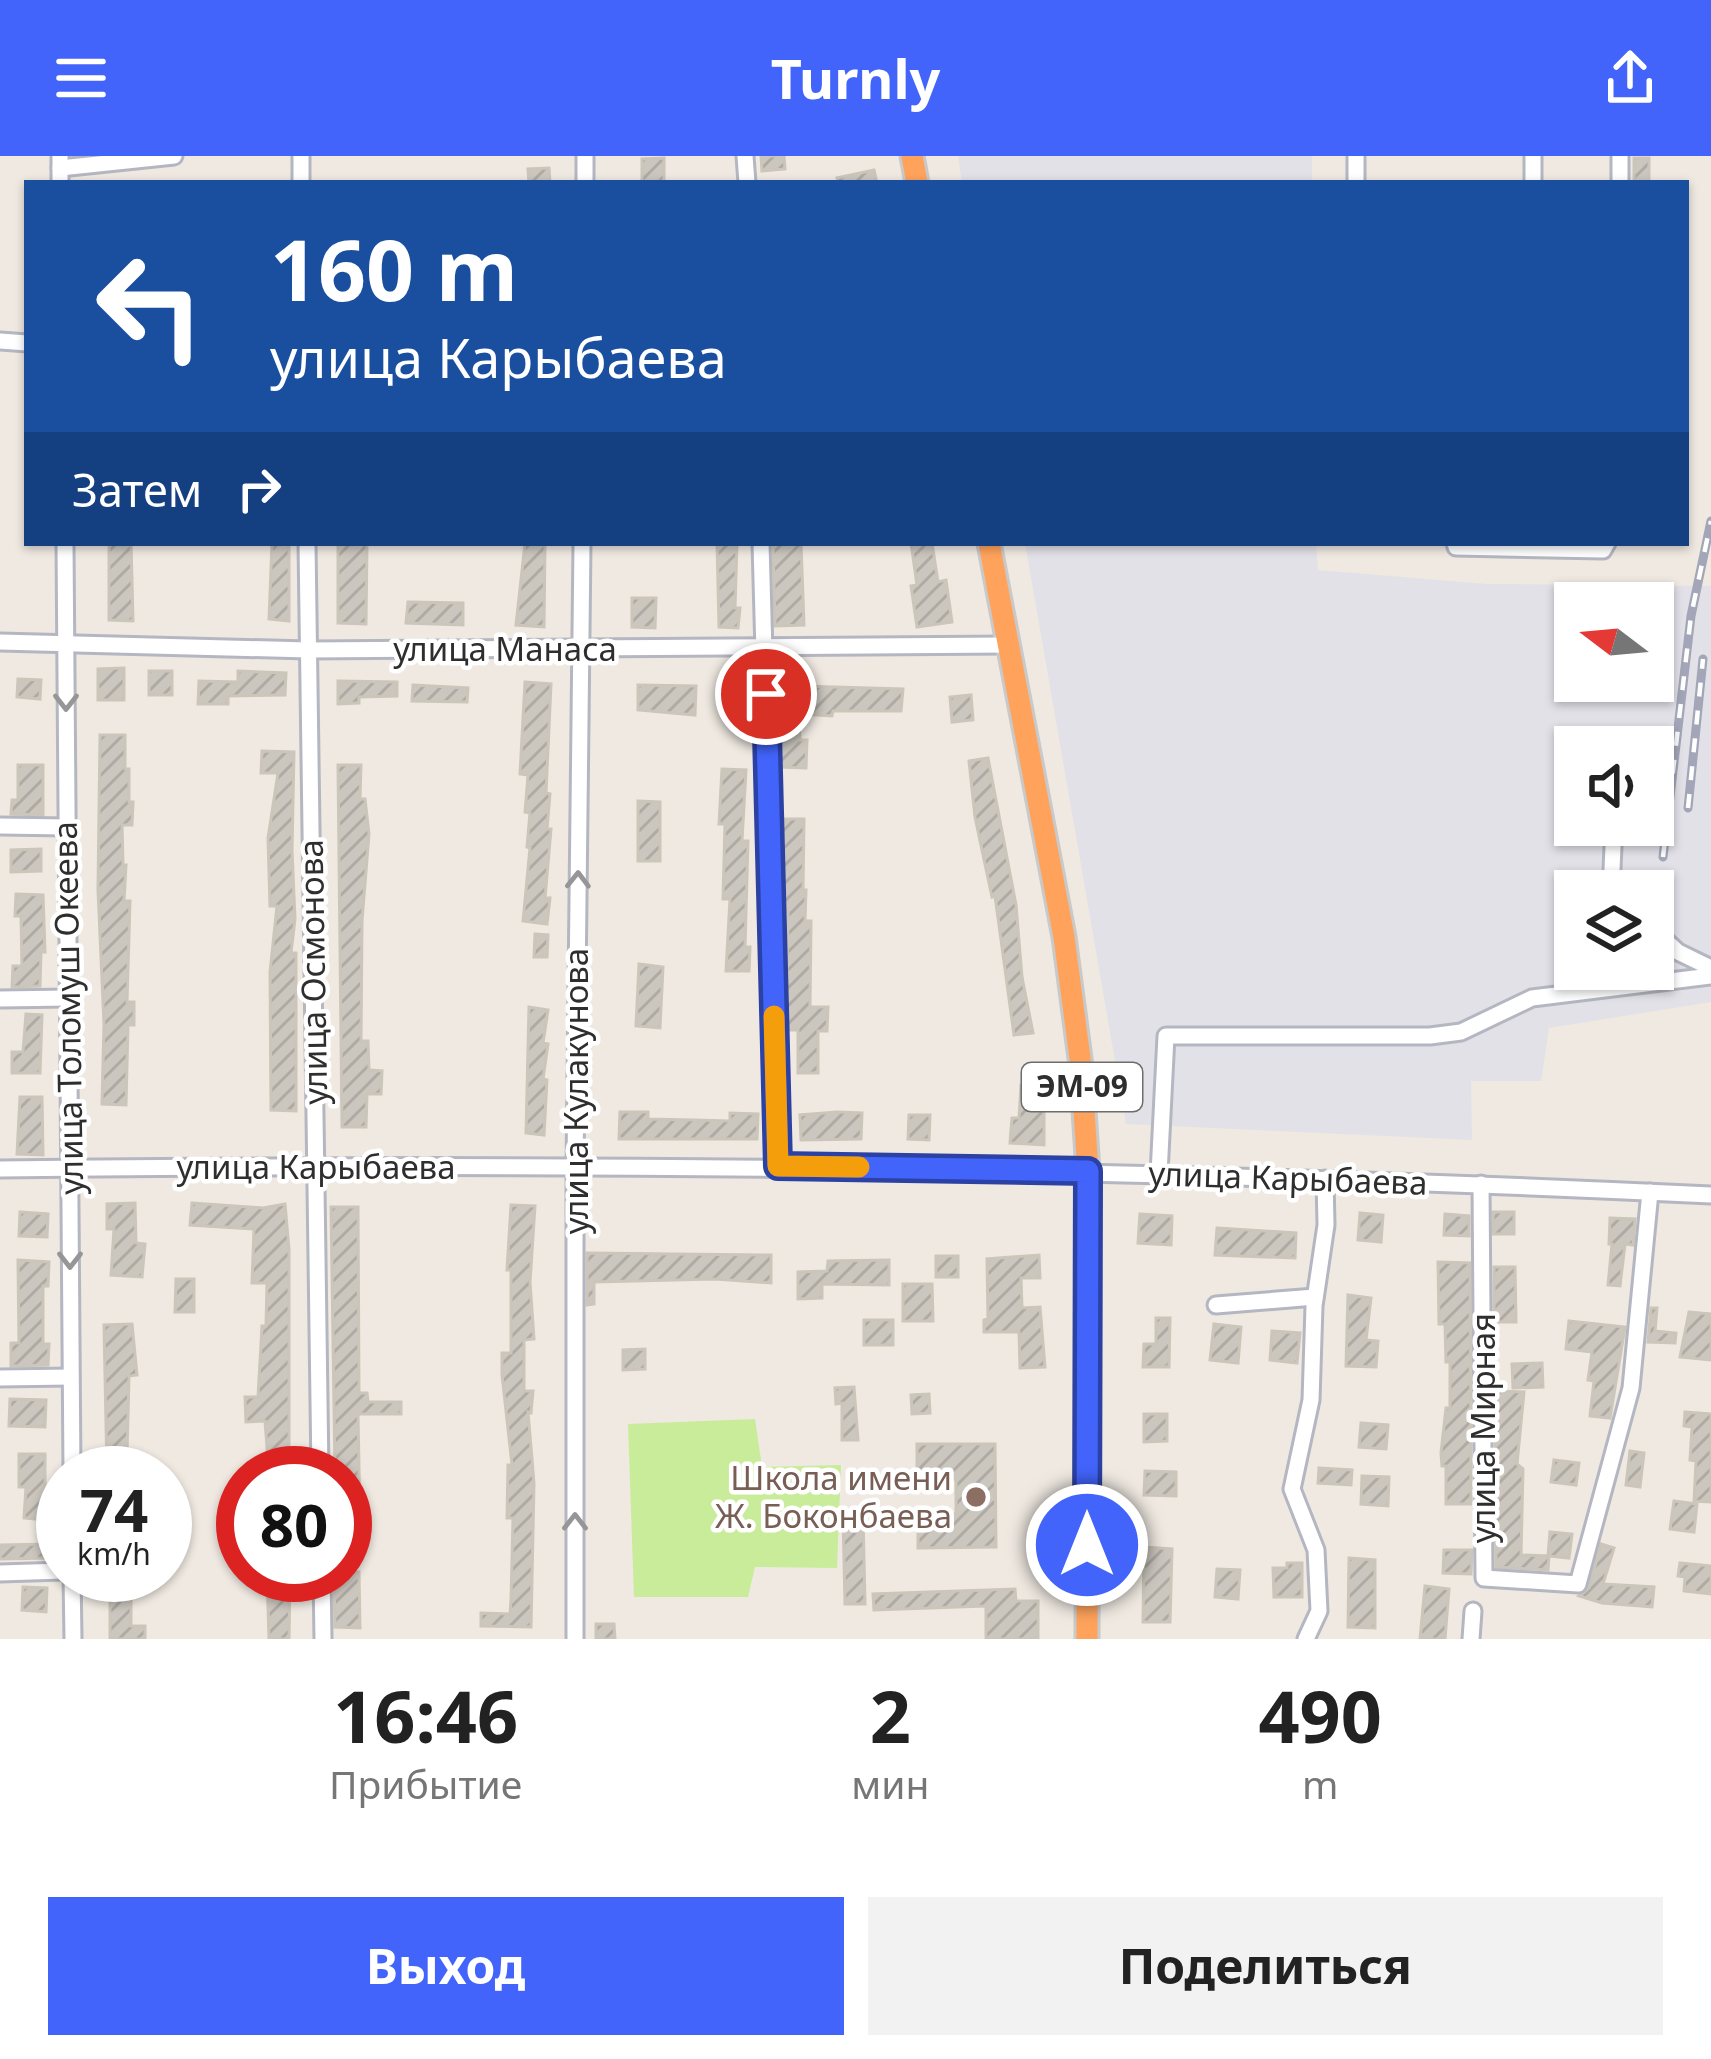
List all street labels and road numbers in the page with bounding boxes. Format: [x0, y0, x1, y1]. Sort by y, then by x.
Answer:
street label: улица Манаса [393, 626, 617, 671]
street label: улица Толомуш Океева [42, 821, 93, 1195]
street label: улица Осмонова [288, 839, 337, 1105]
street label: улица Кулакунова [553, 948, 598, 1234]
road number: ЭМ-09 [1022, 1063, 1142, 1111]
street label: улица Карыбаева [176, 1144, 456, 1189]
street label: улица Карыбаева [1148, 1150, 1428, 1205]
street label: улица Мирная [1460, 1313, 1505, 1543]

